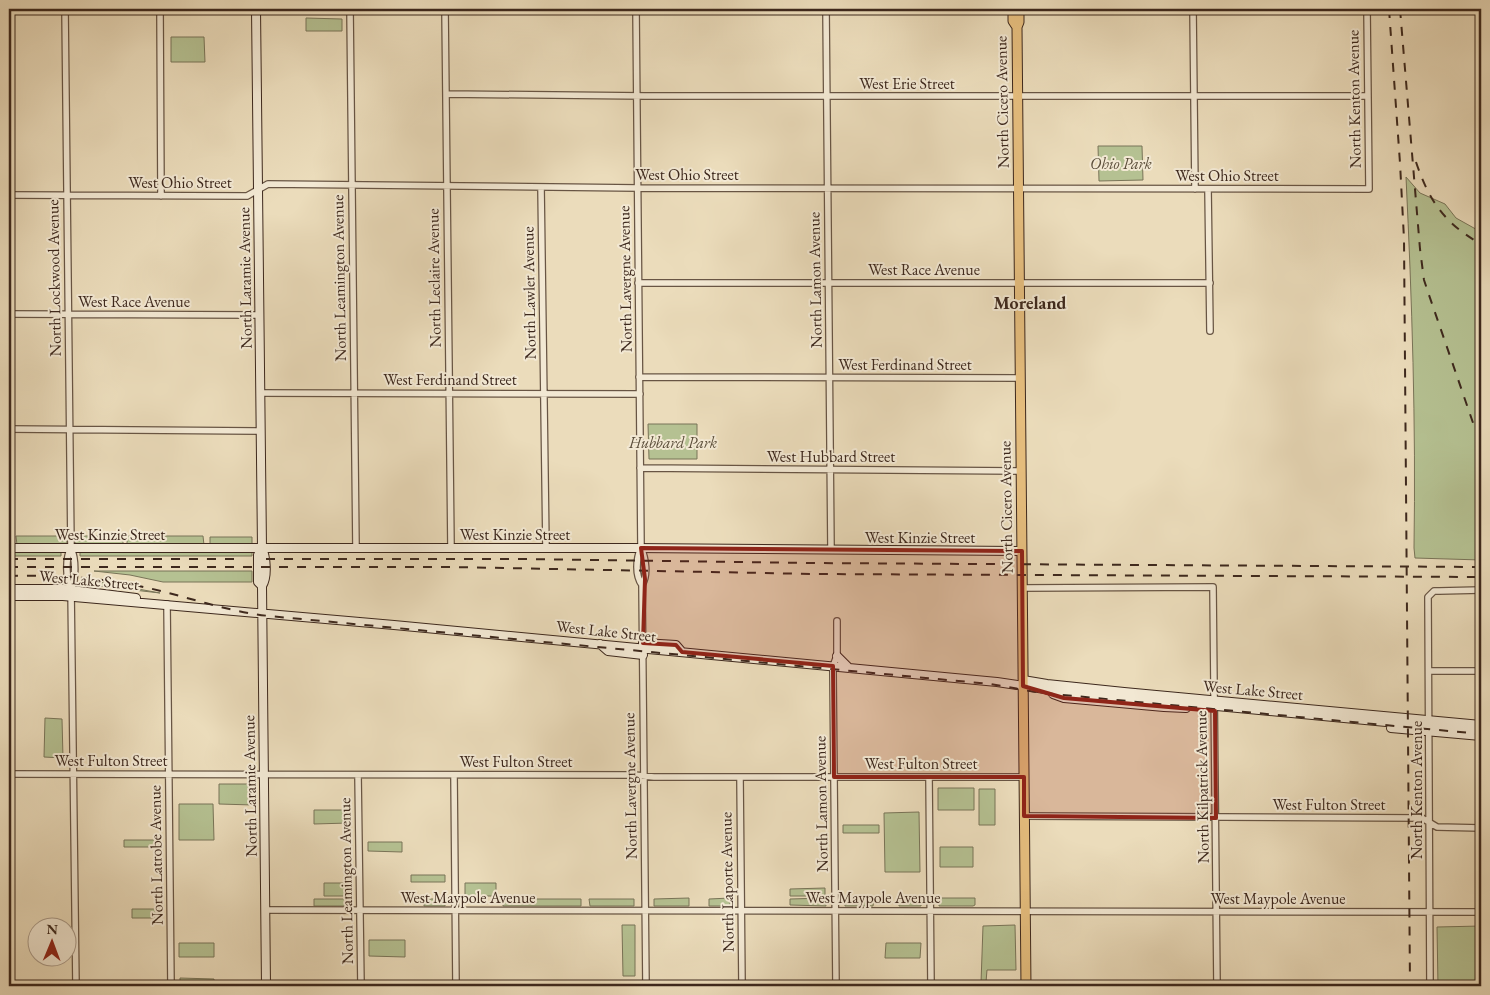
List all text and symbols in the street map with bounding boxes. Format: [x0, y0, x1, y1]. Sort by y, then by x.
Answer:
street label: North Kenton Avenue [1342, 30, 1366, 168]
street label: North Cicero Avenue [990, 36, 1014, 168]
street label: West Erie Street [859, 73, 955, 94]
park label: Ohio Park [1090, 153, 1153, 174]
street label: West Ohio Street [635, 164, 739, 185]
street label: West Ohio Street [1175, 165, 1279, 186]
street label: West Ohio Street [128, 172, 232, 193]
street label: North Leamington Avenue [327, 194, 351, 362]
street label: North Lockwood Avenue [42, 199, 66, 357]
street label: North Lavergne Avenue [613, 205, 637, 353]
street label: North Laramie Avenue [233, 207, 257, 349]
street label: North Leclaire Avenue [422, 208, 446, 348]
street label: North Lamon Avenue [803, 212, 827, 348]
street label: North Lawler Avenue [517, 226, 541, 360]
street label: West Race Avenue [868, 259, 980, 280]
street label: West Race Avenue [78, 291, 190, 312]
district label: Moreland [993, 291, 1067, 314]
street label: West Ferdinand Street [838, 354, 972, 375]
street label: West Ferdinand Street [383, 369, 517, 390]
park label: Hubbard Park [628, 432, 718, 453]
street label: North Cicero Avenue [994, 441, 1018, 573]
street label: West Hubbard Street [767, 446, 895, 467]
street label: West Kinzie Street [55, 524, 165, 545]
street label: West Kinzie Street [460, 524, 570, 545]
street label: West Kinzie Street [865, 527, 975, 548]
street label: West Lake Street [38, 565, 140, 595]
street label: West Lake Street [555, 615, 657, 647]
street label: West Lake Street [1202, 675, 1304, 705]
street label: North Kilpatrick Avenue [1190, 710, 1214, 864]
street label: North Lavergne Avenue [618, 712, 642, 860]
street label: North Laramie Avenue [238, 715, 262, 857]
street label: North Kenton Avenue [1406, 721, 1427, 859]
street label: North Lamon Avenue [809, 736, 833, 872]
street label: West Fulton Street [55, 750, 167, 771]
street label: West Fulton Street [460, 751, 572, 772]
street label: West Fulton Street [865, 753, 977, 774]
street label: North Latrobe Avenue [144, 785, 168, 925]
street label: West Fulton Street [1273, 794, 1385, 815]
street label: North Leamington Avenue [334, 797, 358, 965]
street label: North Laporte Avenue [715, 812, 739, 952]
street label: West Maypole Avenue [400, 887, 536, 908]
street label: West Maypole Avenue [805, 887, 941, 908]
street label: West Maypole Avenue [1210, 888, 1346, 909]
north arrow [28, 918, 78, 968]
text: N [46, 920, 59, 938]

